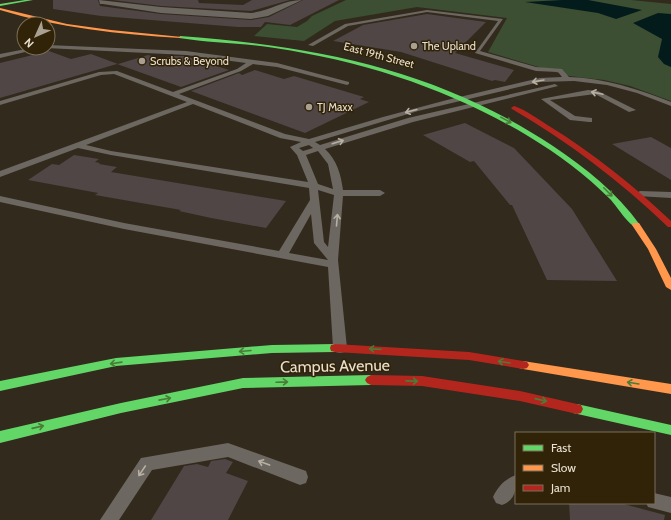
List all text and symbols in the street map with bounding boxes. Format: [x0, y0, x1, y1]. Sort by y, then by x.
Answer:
north arrow [16, 16, 56, 56]
text: N [21, 35, 37, 51]
street label: East 19th Street [342, 39, 416, 71]
place label: The Upland [422, 39, 476, 53]
marker: The Upland [409, 41, 419, 51]
place label: Scrubs & Beyond [150, 54, 229, 68]
marker: Scrubs & Beyond [137, 56, 147, 66]
one-way arrow [532, 77, 545, 85]
one-way arrow [591, 89, 604, 97]
place label: TJ Maxx [317, 100, 354, 114]
marker: TJ Maxx [304, 102, 314, 112]
one-way arrow [405, 108, 418, 115]
one-way arrow [500, 117, 512, 125]
one-way arrow [331, 138, 344, 145]
one-way arrow [603, 187, 613, 197]
one-way arrow [333, 214, 340, 227]
one-way arrow [369, 345, 382, 353]
one-way arrow [239, 347, 252, 355]
street label: Campus Avenue [280, 356, 390, 376]
one-way arrow [498, 358, 511, 366]
one-way arrow [110, 359, 123, 366]
one-way arrow [405, 377, 418, 385]
one-way arrow [275, 378, 288, 385]
one-way arrow [626, 379, 639, 387]
one-way arrow [158, 395, 171, 403]
one-way arrow [534, 397, 547, 405]
one-way arrow [31, 423, 44, 431]
legend [515, 432, 655, 504]
text: Fast [551, 440, 571, 455]
one-way arrow [258, 459, 270, 467]
text: Slow [551, 460, 576, 475]
one-way arrow [137, 465, 145, 477]
text: Jam [550, 480, 570, 495]

